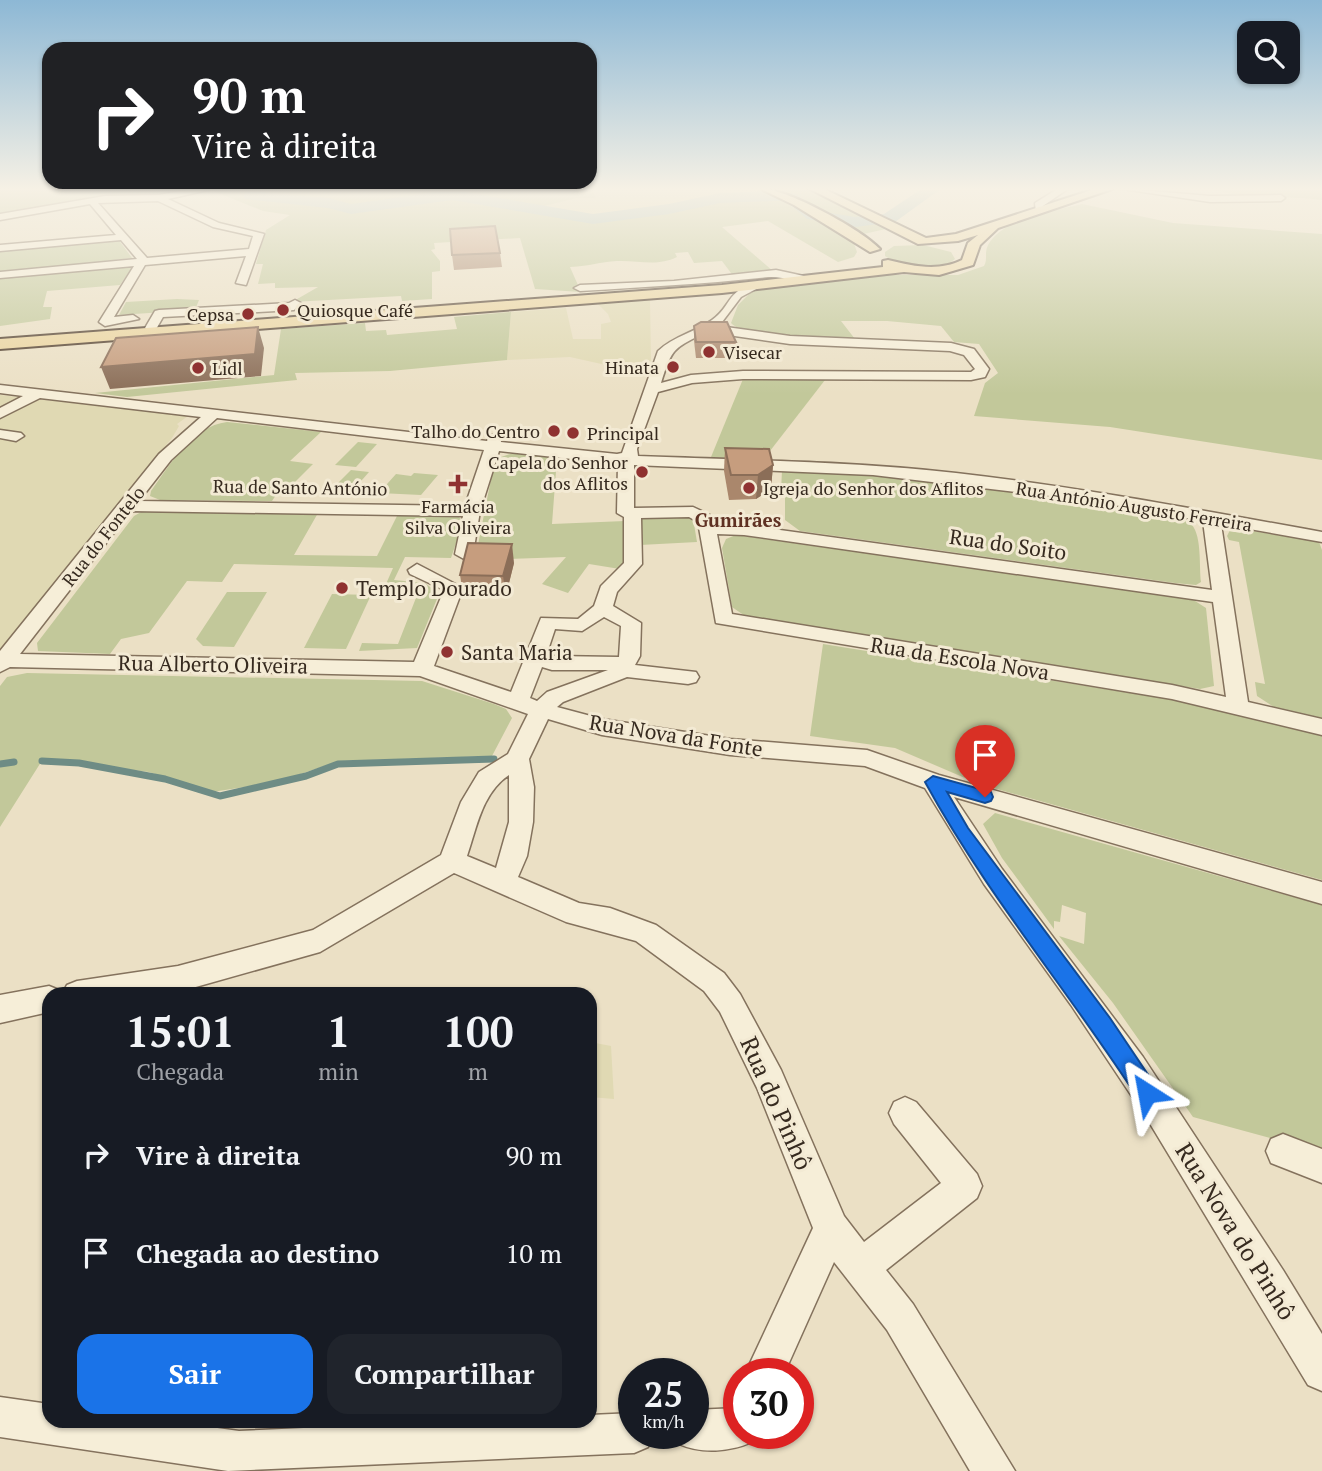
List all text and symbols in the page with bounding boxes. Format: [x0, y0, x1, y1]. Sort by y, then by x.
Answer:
map controls [1237, 21, 1300, 84]
button: search [1237, 21, 1300, 84]
text: 90 m [192, 62, 306, 127]
icon: right [77, 70, 168, 161]
text: Vire à direita [192, 125, 377, 167]
place label: Quiosque Café [297, 298, 413, 322]
place label: Cepsa [187, 302, 234, 326]
marker: Quiosque Café [275, 302, 291, 318]
marker: Cepsa [240, 306, 256, 322]
place label: Visecar [723, 340, 782, 364]
marker: Visecar [701, 344, 717, 360]
place label: Hinata [605, 355, 659, 379]
place label: Lidl [212, 356, 243, 380]
marker: Hinata [665, 359, 681, 375]
marker: Lidl [190, 360, 206, 376]
place label: Talho do Centro [411, 419, 540, 443]
place label: Principal [587, 421, 659, 445]
marker: Talho do Centro [546, 423, 562, 439]
marker: Principal [565, 425, 581, 441]
place label: Capela do Senhor dos Aflitos [488, 450, 628, 495]
marker: Capela do Senhor dos Aflitos [634, 464, 650, 480]
street label: Rua de Santo António [213, 473, 387, 501]
street label: Rua António Augusto Ferreira [1014, 475, 1254, 537]
marker: Farmácia Silva Oliveira [450, 476, 466, 492]
place label: Igreja do Senhor dos Aflitos [763, 476, 984, 500]
marker: Igreja do Senhor dos Aflitos [741, 480, 757, 496]
street label: Rua do Fontelo [56, 481, 150, 591]
place label: Farmácia Silva Oliveira [405, 494, 511, 539]
district label: Gumirães [695, 507, 782, 532]
street label: Rua do Soito [948, 522, 1068, 566]
place label: Templo Dourado [356, 574, 512, 602]
marker: Templo Dourado [334, 580, 350, 596]
street label: Rua da Escola Nova [869, 630, 1052, 686]
place label: Santa Maria [461, 638, 573, 666]
marker: Santa Maria [439, 644, 455, 660]
street label: Rua Alberto Oliveira [118, 648, 309, 680]
street label: Rua Nova da Fonte [587, 707, 765, 763]
pin [955, 725, 1015, 797]
icon: arrive [966, 736, 1004, 774]
text: 15:01 [126, 1003, 235, 1059]
text: 1 [327, 1003, 350, 1059]
text: 100 [442, 1003, 513, 1059]
street label: Rua do Pinhô [733, 1031, 821, 1175]
text: Chegada [136, 1056, 224, 1087]
text: min [318, 1056, 359, 1087]
text: m [468, 1056, 488, 1087]
position arrow [1110, 1056, 1184, 1130]
icon: right [77, 1136, 115, 1174]
street label: Rua Nova do Pinhô [1169, 1136, 1303, 1326]
text: Vire à direita [136, 1138, 300, 1172]
text: 90 m [506, 1138, 562, 1172]
icon: arrive [77, 1234, 115, 1272]
text: Chegada ao destino [136, 1236, 379, 1270]
text: 10 m [506, 1236, 562, 1270]
button: Sair [77, 1334, 313, 1414]
button: Compartilhar [327, 1334, 562, 1414]
speed limit sign: 30 [723, 1358, 814, 1449]
text: 25 [644, 1371, 683, 1417]
text: km/h [643, 1409, 684, 1433]

